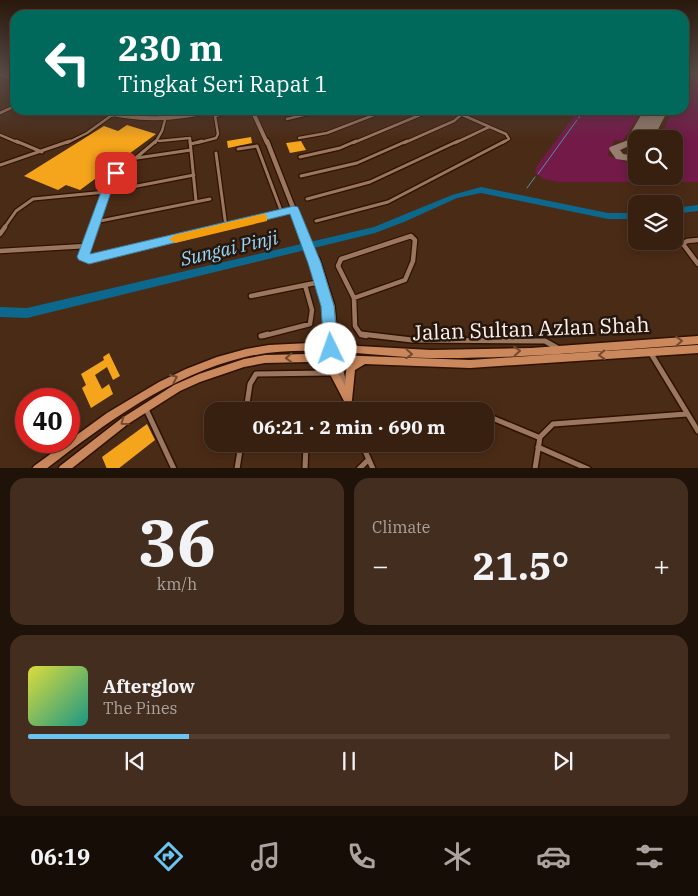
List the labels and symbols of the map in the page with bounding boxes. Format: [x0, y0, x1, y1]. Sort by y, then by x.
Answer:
pin [95, 152, 137, 194]
water label: Sungai Pinji [177, 225, 280, 271]
street label: Jalan Sultan Azlan Shah [412, 310, 650, 346]
position arrow [304, 322, 356, 374]
one-way arrow [675, 336, 683, 347]
one-way arrow [513, 346, 521, 357]
one-way arrow [405, 348, 413, 359]
one-way arrow [597, 350, 605, 361]
one-way arrow [285, 353, 292, 363]
one-way arrow [169, 374, 178, 385]
speed limit sign: 40 [15, 388, 80, 453]
one-way arrow [120, 416, 130, 425]

